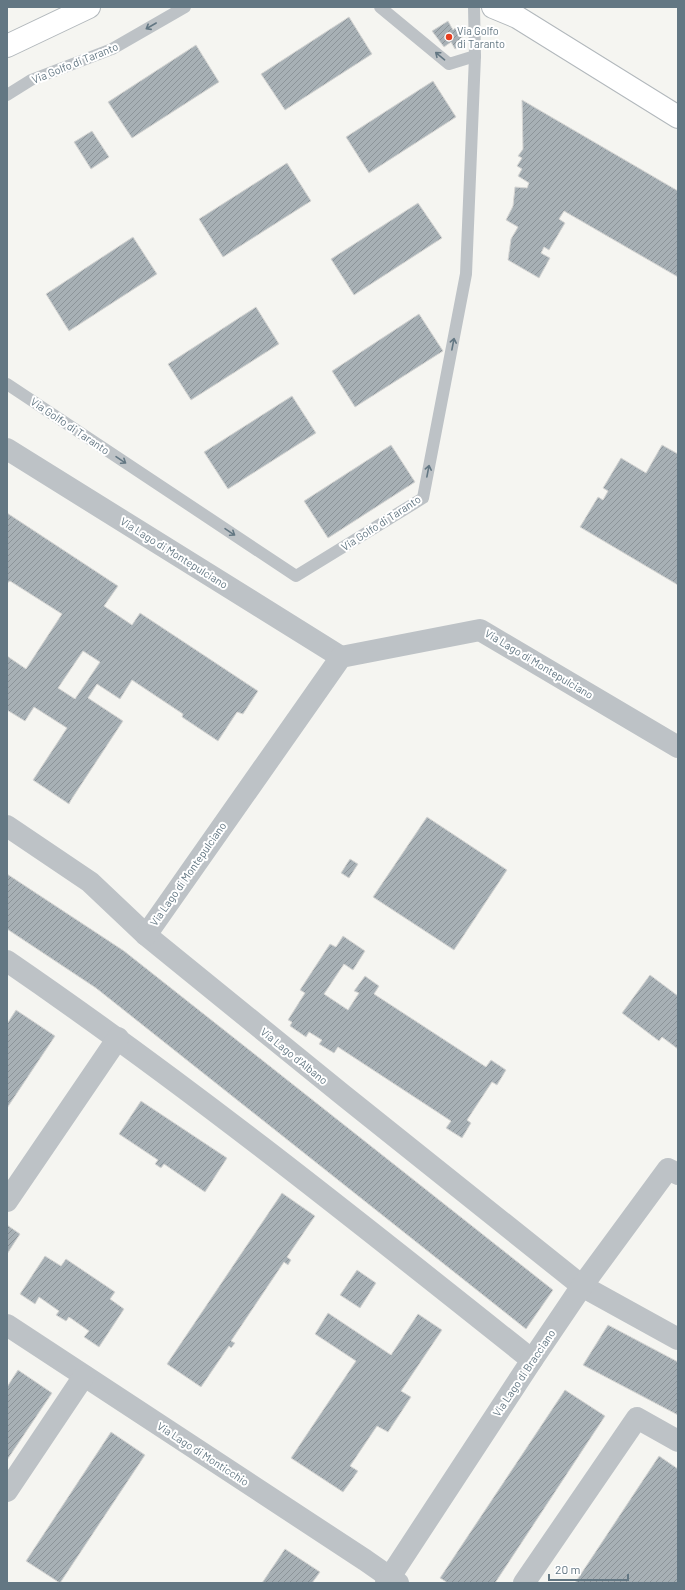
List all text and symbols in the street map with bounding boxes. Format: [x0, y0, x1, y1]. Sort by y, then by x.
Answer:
one-way arrow [145, 23, 157, 31]
place label: Via Golfo di Taranto [457, 24, 505, 50]
marker: Via Golfo di Taranto [444, 32, 454, 42]
street label: Via Golfo di Taranto [30, 39, 120, 86]
one-way arrow [435, 52, 445, 61]
one-way arrow [449, 338, 457, 351]
street label: Via Golfo di Taranto [28, 394, 112, 457]
one-way arrow [115, 456, 126, 464]
one-way arrow [425, 465, 433, 478]
street label: Via Golfo di Taranto [339, 492, 423, 553]
street label: Via Lago di Montepulciano [118, 514, 230, 591]
one-way arrow [224, 527, 235, 536]
street label: Via Lago di Montepulciano [483, 626, 596, 701]
street label: Via Lago di Montepulciano [147, 819, 228, 928]
street label: Via Lago d'Albano [258, 1025, 330, 1087]
street label: Via Lago di Bracciano [490, 1327, 558, 1419]
street label: Via Lago di Monticchio [155, 1419, 252, 1488]
scale bar [549, 1556, 628, 1582]
text: 20 m [555, 1562, 581, 1576]

